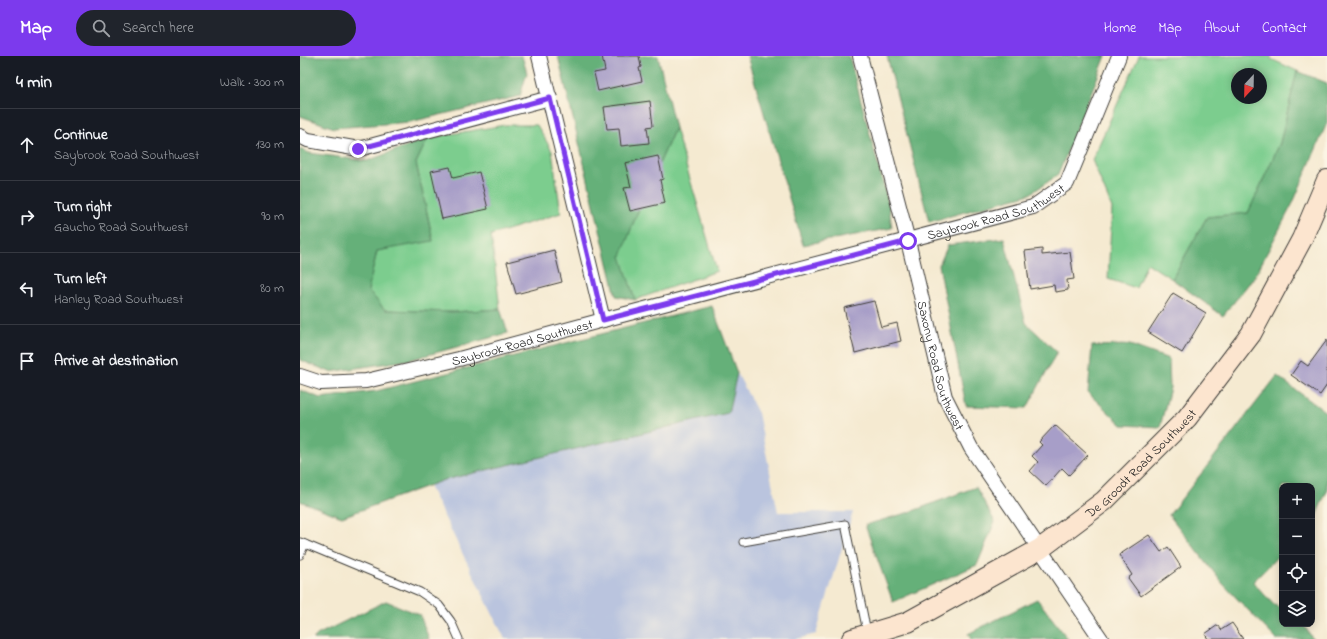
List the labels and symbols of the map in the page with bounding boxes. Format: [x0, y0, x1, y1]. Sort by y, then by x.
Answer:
north arrow [1231, 68, 1267, 104]
route end [349, 140, 367, 158]
street label: Saybrook Road Southwest [925, 179, 1069, 245]
route start [899, 232, 917, 250]
street label: Saxony Road Southwest [912, 299, 969, 434]
street label: Saybrook Road Southwest [450, 315, 596, 371]
street label: De Groodt Road Southwest [1081, 405, 1202, 524]

